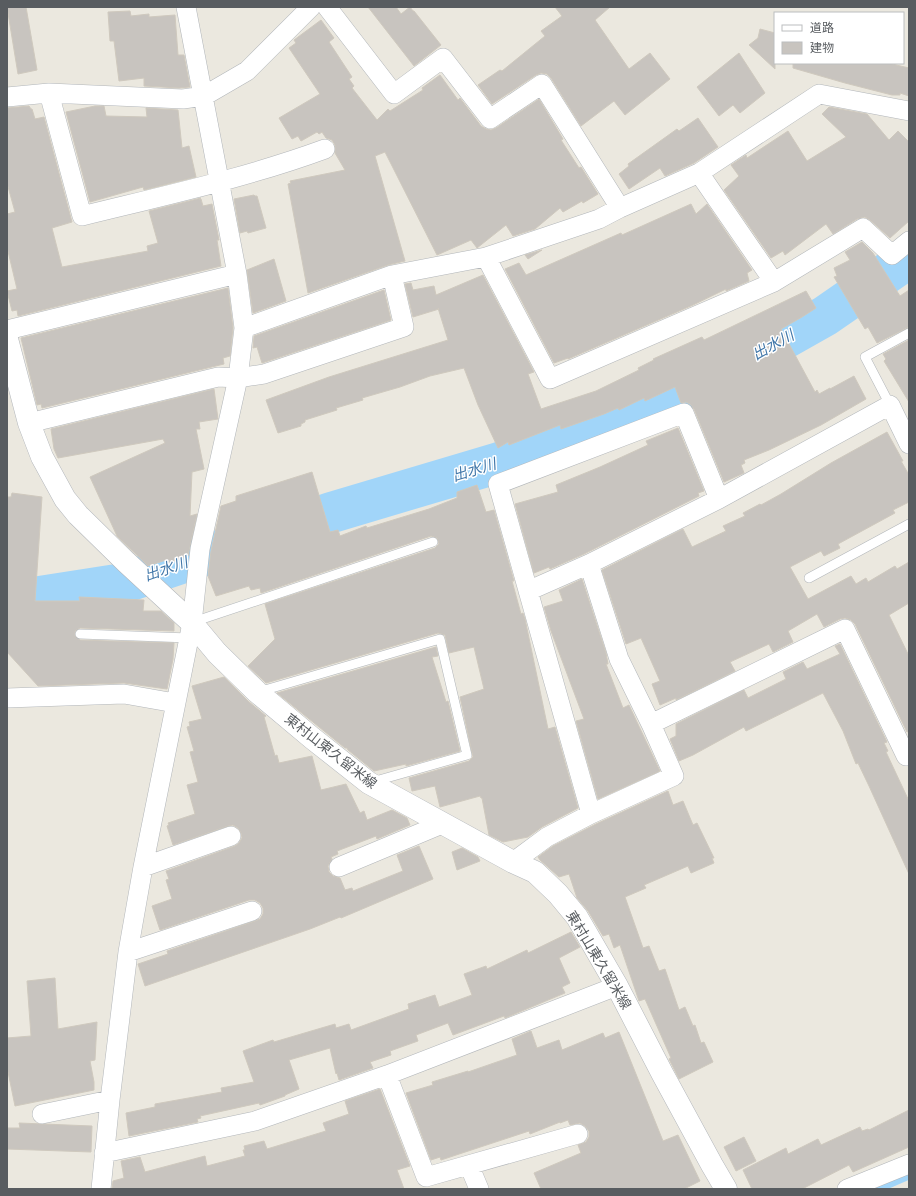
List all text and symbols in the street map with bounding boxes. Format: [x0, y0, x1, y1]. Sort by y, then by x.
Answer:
legend [774, 12, 904, 64]
text: 道路 [810, 20, 834, 35]
text: 建物 [810, 40, 834, 55]
water label: 出水川 [748, 324, 799, 364]
water label: 出水川 [450, 453, 500, 485]
water label: 出水川 [141, 552, 192, 585]
street label: 東村山東久留米線 [282, 709, 381, 792]
street label: 東村山東久留米線 [563, 907, 636, 1012]

